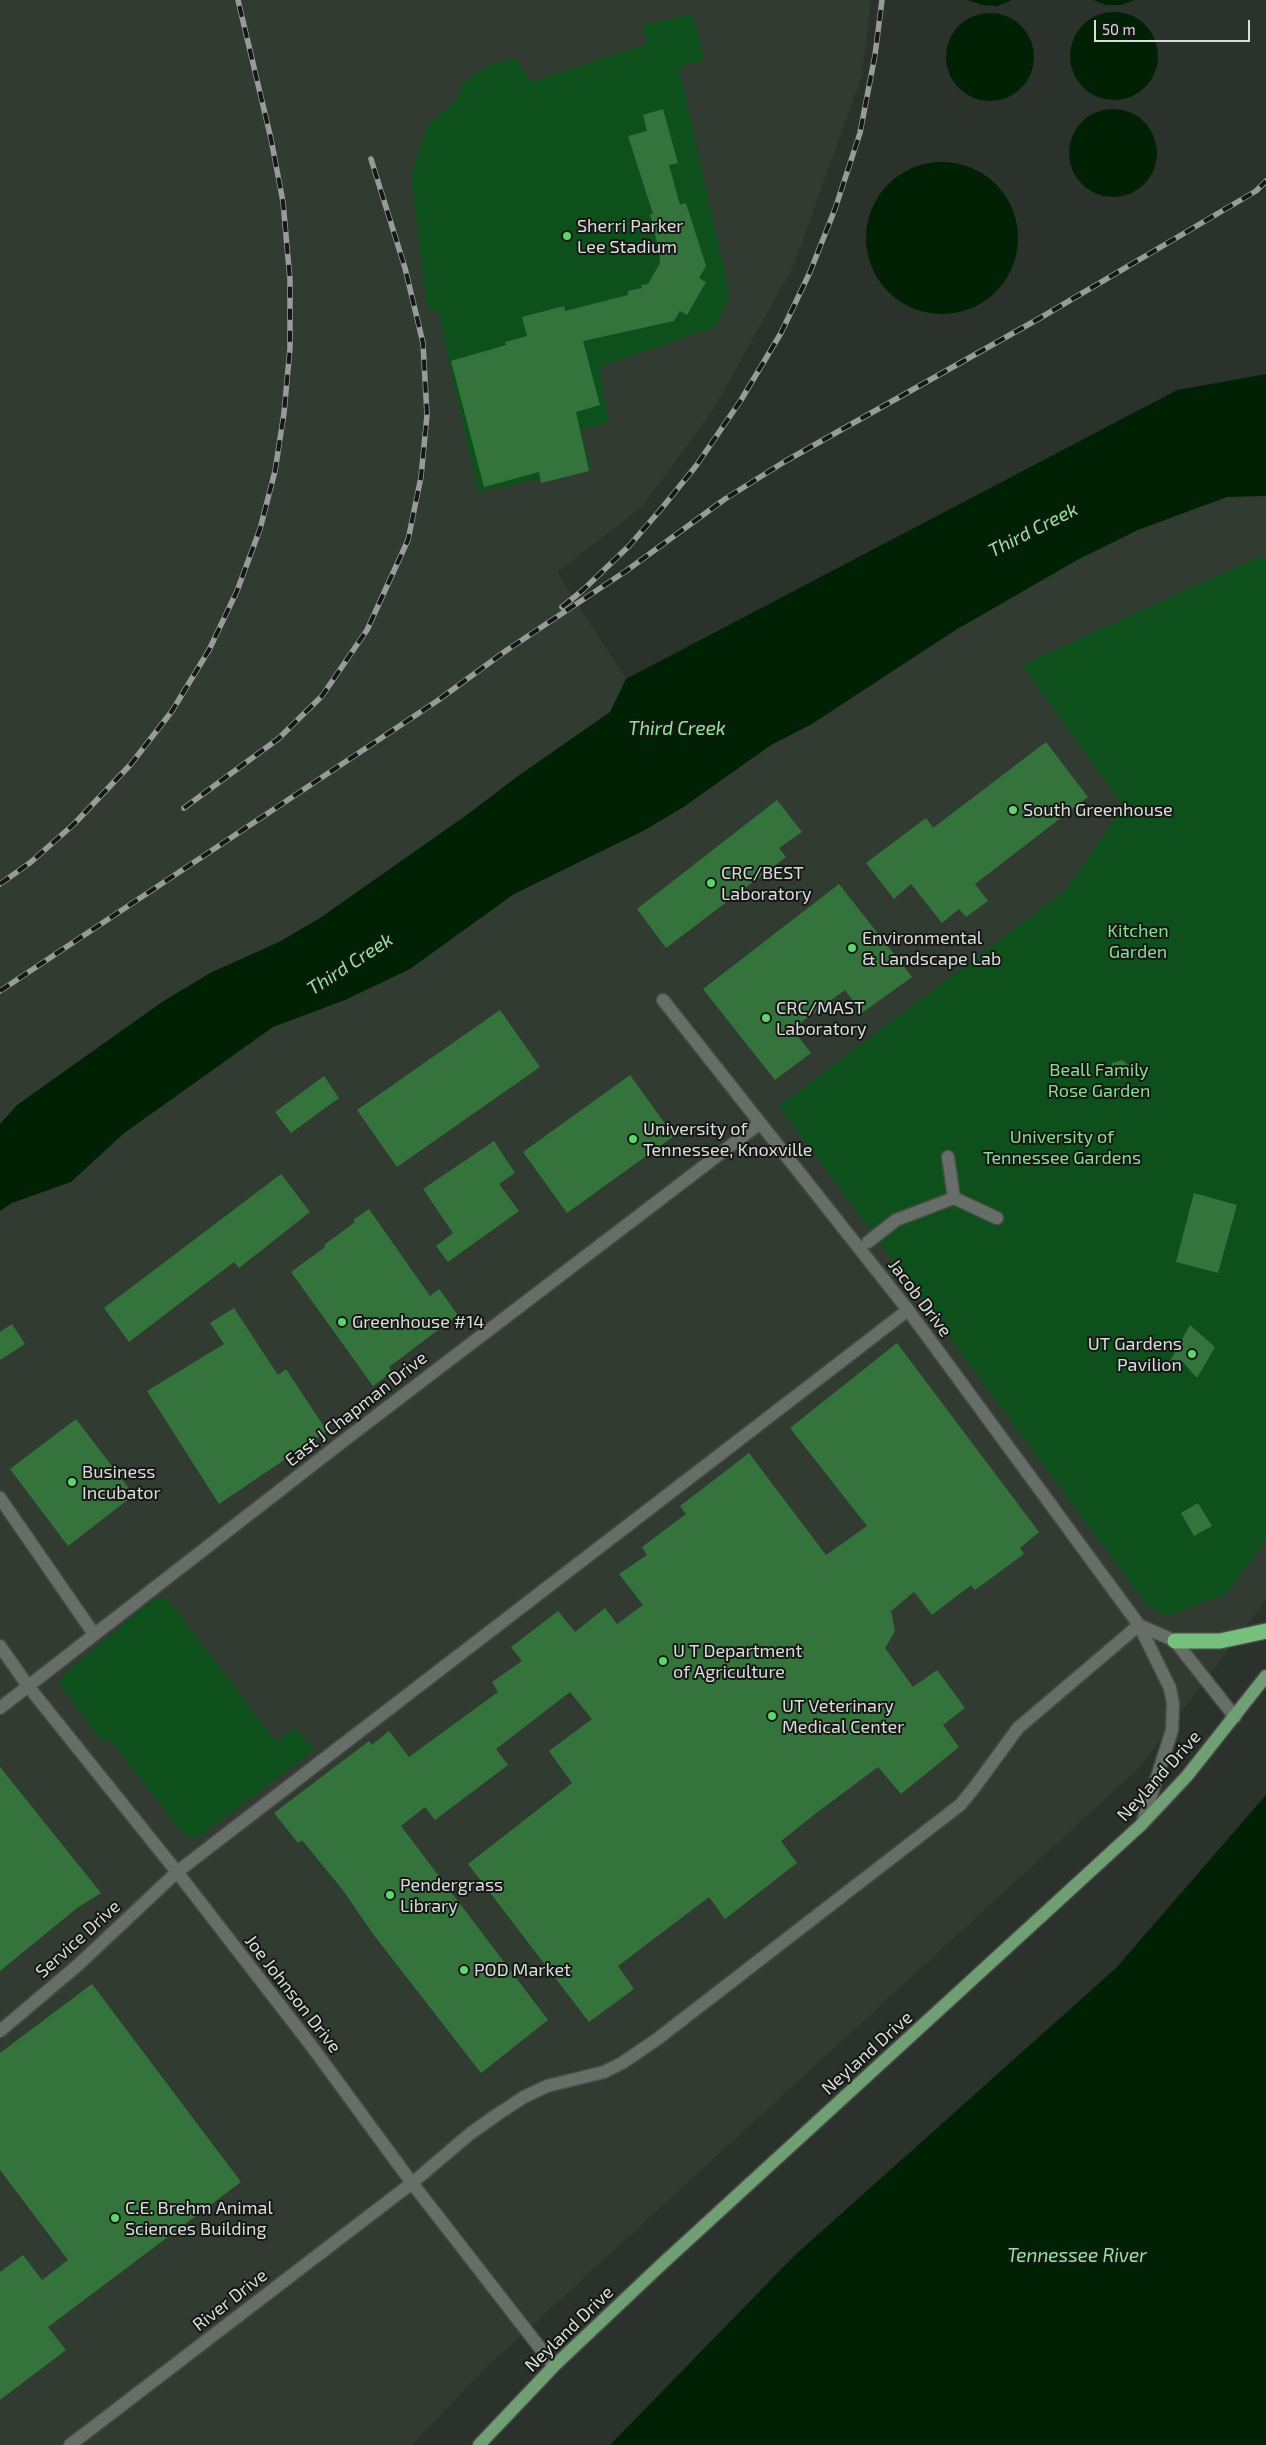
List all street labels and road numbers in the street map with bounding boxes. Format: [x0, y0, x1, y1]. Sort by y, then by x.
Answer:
street label: Jacob Drive [884, 1255, 956, 1341]
street label: East J Chapman Drive [281, 1347, 431, 1471]
street label: Neyland Drive [1113, 1726, 1205, 1826]
street label: Service Drive [31, 1895, 125, 1983]
street label: Joe Johnson Drive [240, 1931, 346, 2057]
street label: Neyland Drive [817, 2007, 917, 2099]
street label: River Drive [188, 2264, 272, 2336]
street label: Neyland Drive [520, 2281, 618, 2377]

